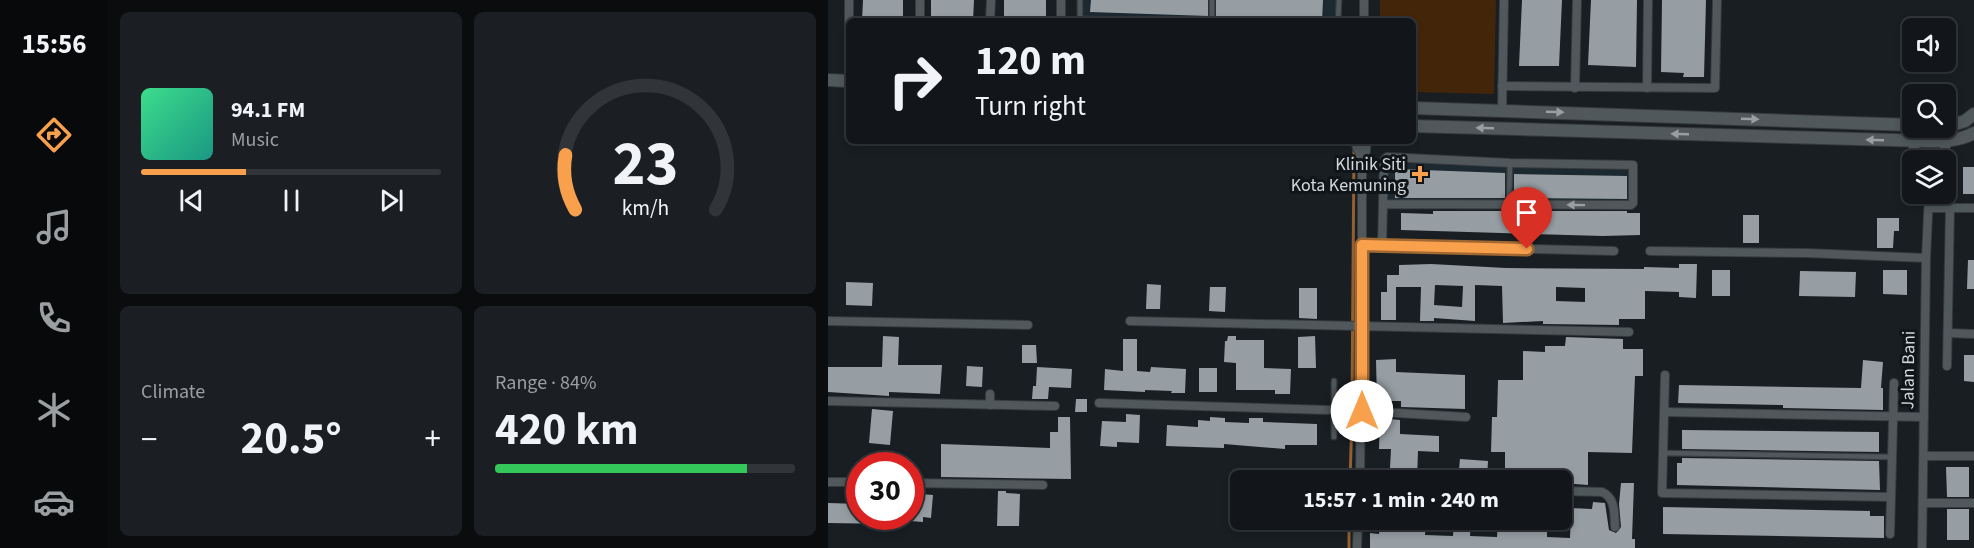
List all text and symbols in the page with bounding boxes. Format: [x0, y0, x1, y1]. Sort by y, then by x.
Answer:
map controls [1902, 18, 1956, 204]
button: sound [1902, 18, 1956, 72]
text: 15:56 [21, 25, 87, 64]
text: 120 m [975, 31, 1086, 91]
icon: right [876, 42, 954, 120]
button: search [1902, 84, 1956, 138]
text: Turn right [975, 87, 1086, 126]
text: 94.1 FM [231, 94, 305, 126]
one-way arrow [1546, 107, 1565, 117]
icon: directions [33, 114, 75, 156]
one-way arrow [1741, 115, 1760, 124]
text: 23 [612, 120, 678, 209]
one-way arrow [1476, 124, 1495, 133]
text: Music [231, 126, 279, 154]
one-way arrow [1671, 129, 1690, 139]
one-way arrow [1866, 135, 1885, 144]
button: layers [1902, 150, 1956, 204]
place label: Klinik Siti Kota Kemuning [1291, 152, 1406, 198]
marker: Klinik Siti Kota Kemuning [1411, 165, 1429, 183]
icon: previous [175, 184, 208, 217]
icon: pause [275, 184, 308, 217]
icon: next [375, 184, 408, 217]
pin [1501, 187, 1552, 249]
text: km/h [621, 193, 669, 224]
icon: arrive [1510, 196, 1543, 229]
one-way arrow [1566, 200, 1585, 210]
icon: music [33, 206, 75, 248]
icon: phone [33, 297, 75, 339]
street label: Jalan Bani [1895, 330, 1922, 410]
text: Range · 84% [495, 369, 596, 397]
text: Climate [141, 378, 205, 406]
position arrow [1330, 379, 1394, 443]
icon: climate [33, 389, 75, 431]
text: 420 km [495, 398, 639, 462]
text: 20.5° [240, 407, 342, 471]
text: − [141, 416, 157, 463]
text: + [425, 416, 441, 463]
speed limit sign: 30 [846, 452, 924, 530]
icon: car [33, 481, 75, 523]
text: 15:57 · 1 min · 240 m [1303, 484, 1499, 516]

